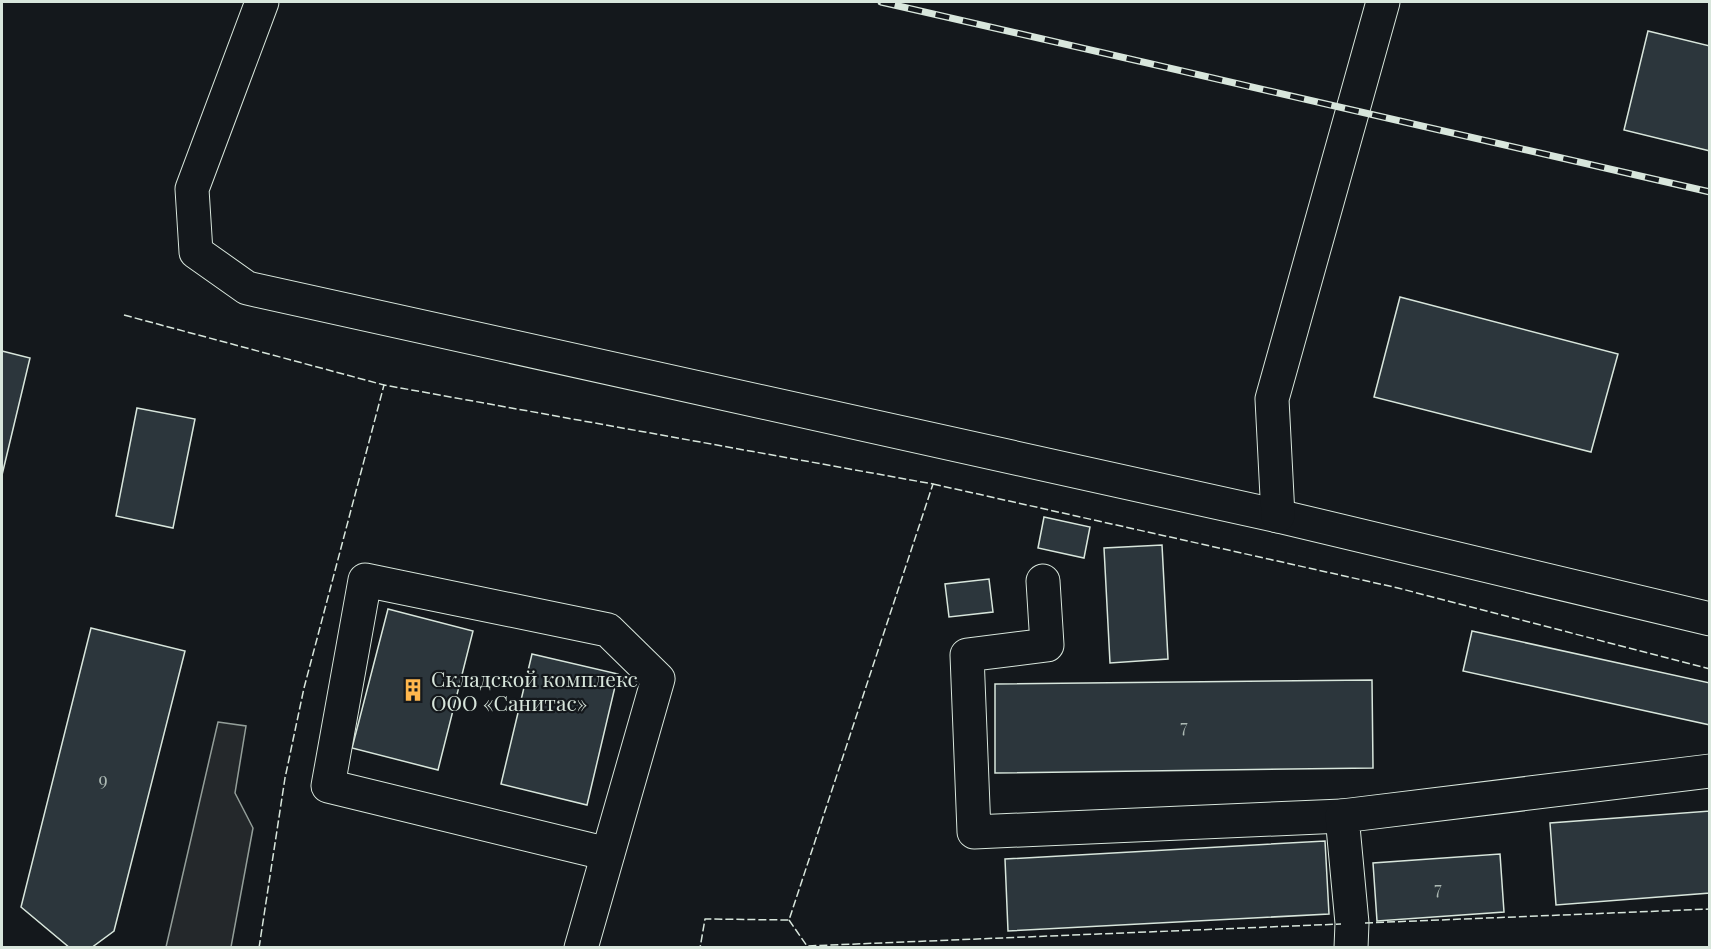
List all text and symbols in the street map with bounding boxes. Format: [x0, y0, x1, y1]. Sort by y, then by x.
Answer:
place label: Складской комплекс ООО «Санитас» [431, 664, 638, 716]
building icon: Складской комплекс ООО «Санитас» [400, 677, 426, 703]
house number: 7 [1180, 714, 1188, 738]
house number: 9 [98, 767, 108, 791]
house number: 7 [1434, 876, 1442, 900]

